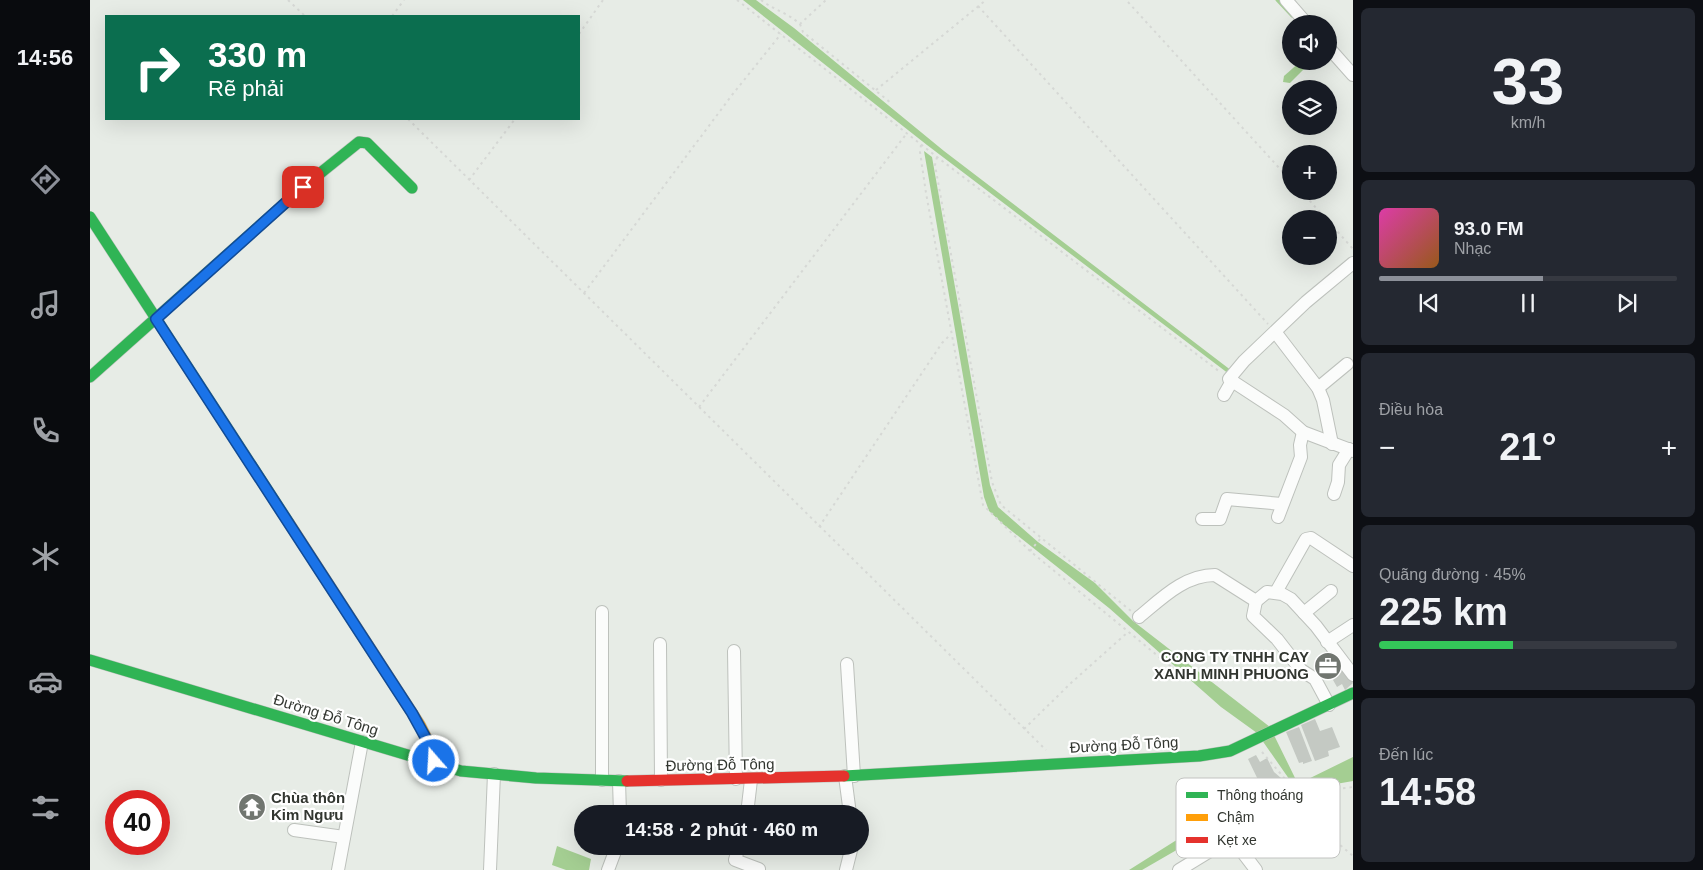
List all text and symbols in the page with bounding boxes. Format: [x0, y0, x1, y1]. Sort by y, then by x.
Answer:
map controls [1282, 15, 1337, 265]
button: sound [1282, 15, 1337, 70]
icon: right [125, 35, 190, 100]
text: 330 m [208, 35, 307, 74]
text: 14:56 [17, 45, 73, 70]
text: 33 [1492, 45, 1564, 118]
text: Rẽ phải [208, 76, 284, 101]
button: layers [1282, 80, 1337, 135]
text: km/h [1511, 114, 1545, 131]
button: + [1282, 145, 1337, 200]
icon: directions [28, 162, 63, 197]
pin [282, 166, 324, 208]
icon: arrive [289, 173, 317, 201]
button: − [1282, 210, 1337, 265]
text: 93.0 FM [1454, 218, 1524, 239]
text: Nhạc [1454, 240, 1491, 257]
icon: music [28, 287, 63, 322]
icon: previous [1415, 289, 1443, 317]
icon: pause [1514, 289, 1542, 317]
icon: next [1613, 289, 1641, 317]
text: Điều hòa [1379, 401, 1443, 418]
icon: phone [28, 413, 63, 448]
text: 21° [1499, 426, 1557, 468]
text: − [1379, 432, 1395, 463]
text: + [1661, 432, 1677, 463]
icon: climate [28, 539, 63, 574]
text: Quãng đường · 45% [1379, 566, 1526, 583]
text: 225 km [1379, 591, 1508, 633]
place label: CONG TY TNHH CAY XANH MINH PHUONG [1154, 648, 1309, 682]
office icon: CONG TY TNHH CAY XANH MINH PHUONG [1313, 651, 1343, 681]
icon: car [28, 664, 63, 699]
street label: Đường Đỗ Tông [272, 690, 381, 739]
street label: Đường Đỗ Tông [1069, 733, 1179, 756]
position arrow [407, 734, 459, 786]
text: Đến lúc [1379, 746, 1433, 763]
street label: Đường Đỗ Tông [665, 755, 775, 774]
text: 14:58 [1379, 771, 1476, 813]
legend [1176, 778, 1340, 858]
text: Thông thoáng [1217, 787, 1303, 803]
place label: Chùa thôn Kim Ngưu [271, 789, 345, 823]
icon: filters [28, 790, 63, 825]
speed limit sign: 40 [105, 790, 170, 855]
temple icon: Chùa thôn Kim Ngưu [237, 792, 267, 822]
text: Chậm [1217, 809, 1254, 825]
text: 14:58 · 2 phút · 460 m [625, 819, 818, 840]
text: Kẹt xe [1217, 832, 1257, 848]

